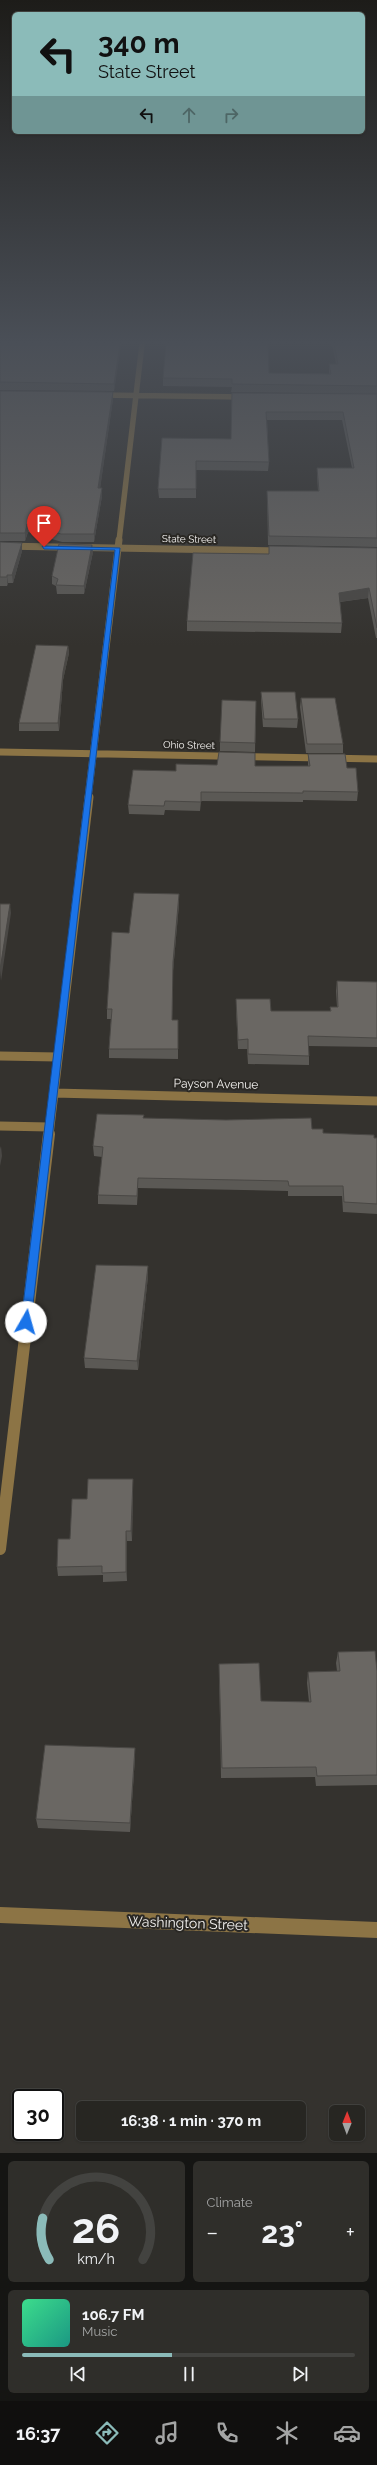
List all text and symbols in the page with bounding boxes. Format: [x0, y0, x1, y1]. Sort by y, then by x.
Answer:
text: 340 m [98, 27, 180, 60]
icon: left [32, 28, 84, 80]
text: State Street [98, 61, 195, 82]
icon: left [136, 104, 158, 126]
icon: ahead [178, 104, 200, 126]
icon: right [220, 104, 242, 126]
pin [27, 506, 61, 547]
icon: arrive [33, 512, 55, 534]
street label: State Street [162, 533, 217, 545]
street label: Ohio Street [163, 739, 216, 751]
street label: Payson Avenue [173, 1076, 259, 1092]
position arrow [5, 1301, 47, 1343]
street label: Washington Street [128, 1913, 248, 1933]
speed limit sign: 30 [12, 2089, 64, 2141]
north arrow [329, 2105, 365, 2141]
map controls [329, 2105, 365, 2141]
text: 16:38 · 1 min · 370 m [121, 2112, 261, 2130]
text: Climate [207, 2195, 253, 2210]
text: 26 [72, 2203, 121, 2252]
text: 23° [261, 2215, 303, 2250]
text: − [207, 2219, 218, 2245]
text: + [346, 2219, 355, 2245]
text: km/h [77, 2250, 115, 2266]
text: 106.7 FM [82, 2306, 144, 2324]
text: Music [82, 2324, 117, 2339]
icon: previous [67, 2363, 89, 2385]
icon: pause [178, 2363, 200, 2385]
icon: next [289, 2363, 311, 2385]
icon: directions [93, 2419, 121, 2447]
icon: music [153, 2419, 181, 2447]
icon: phone [213, 2419, 241, 2447]
icon: climate [273, 2419, 301, 2447]
icon: car [333, 2419, 361, 2447]
text: 16:37 [16, 2423, 60, 2444]

